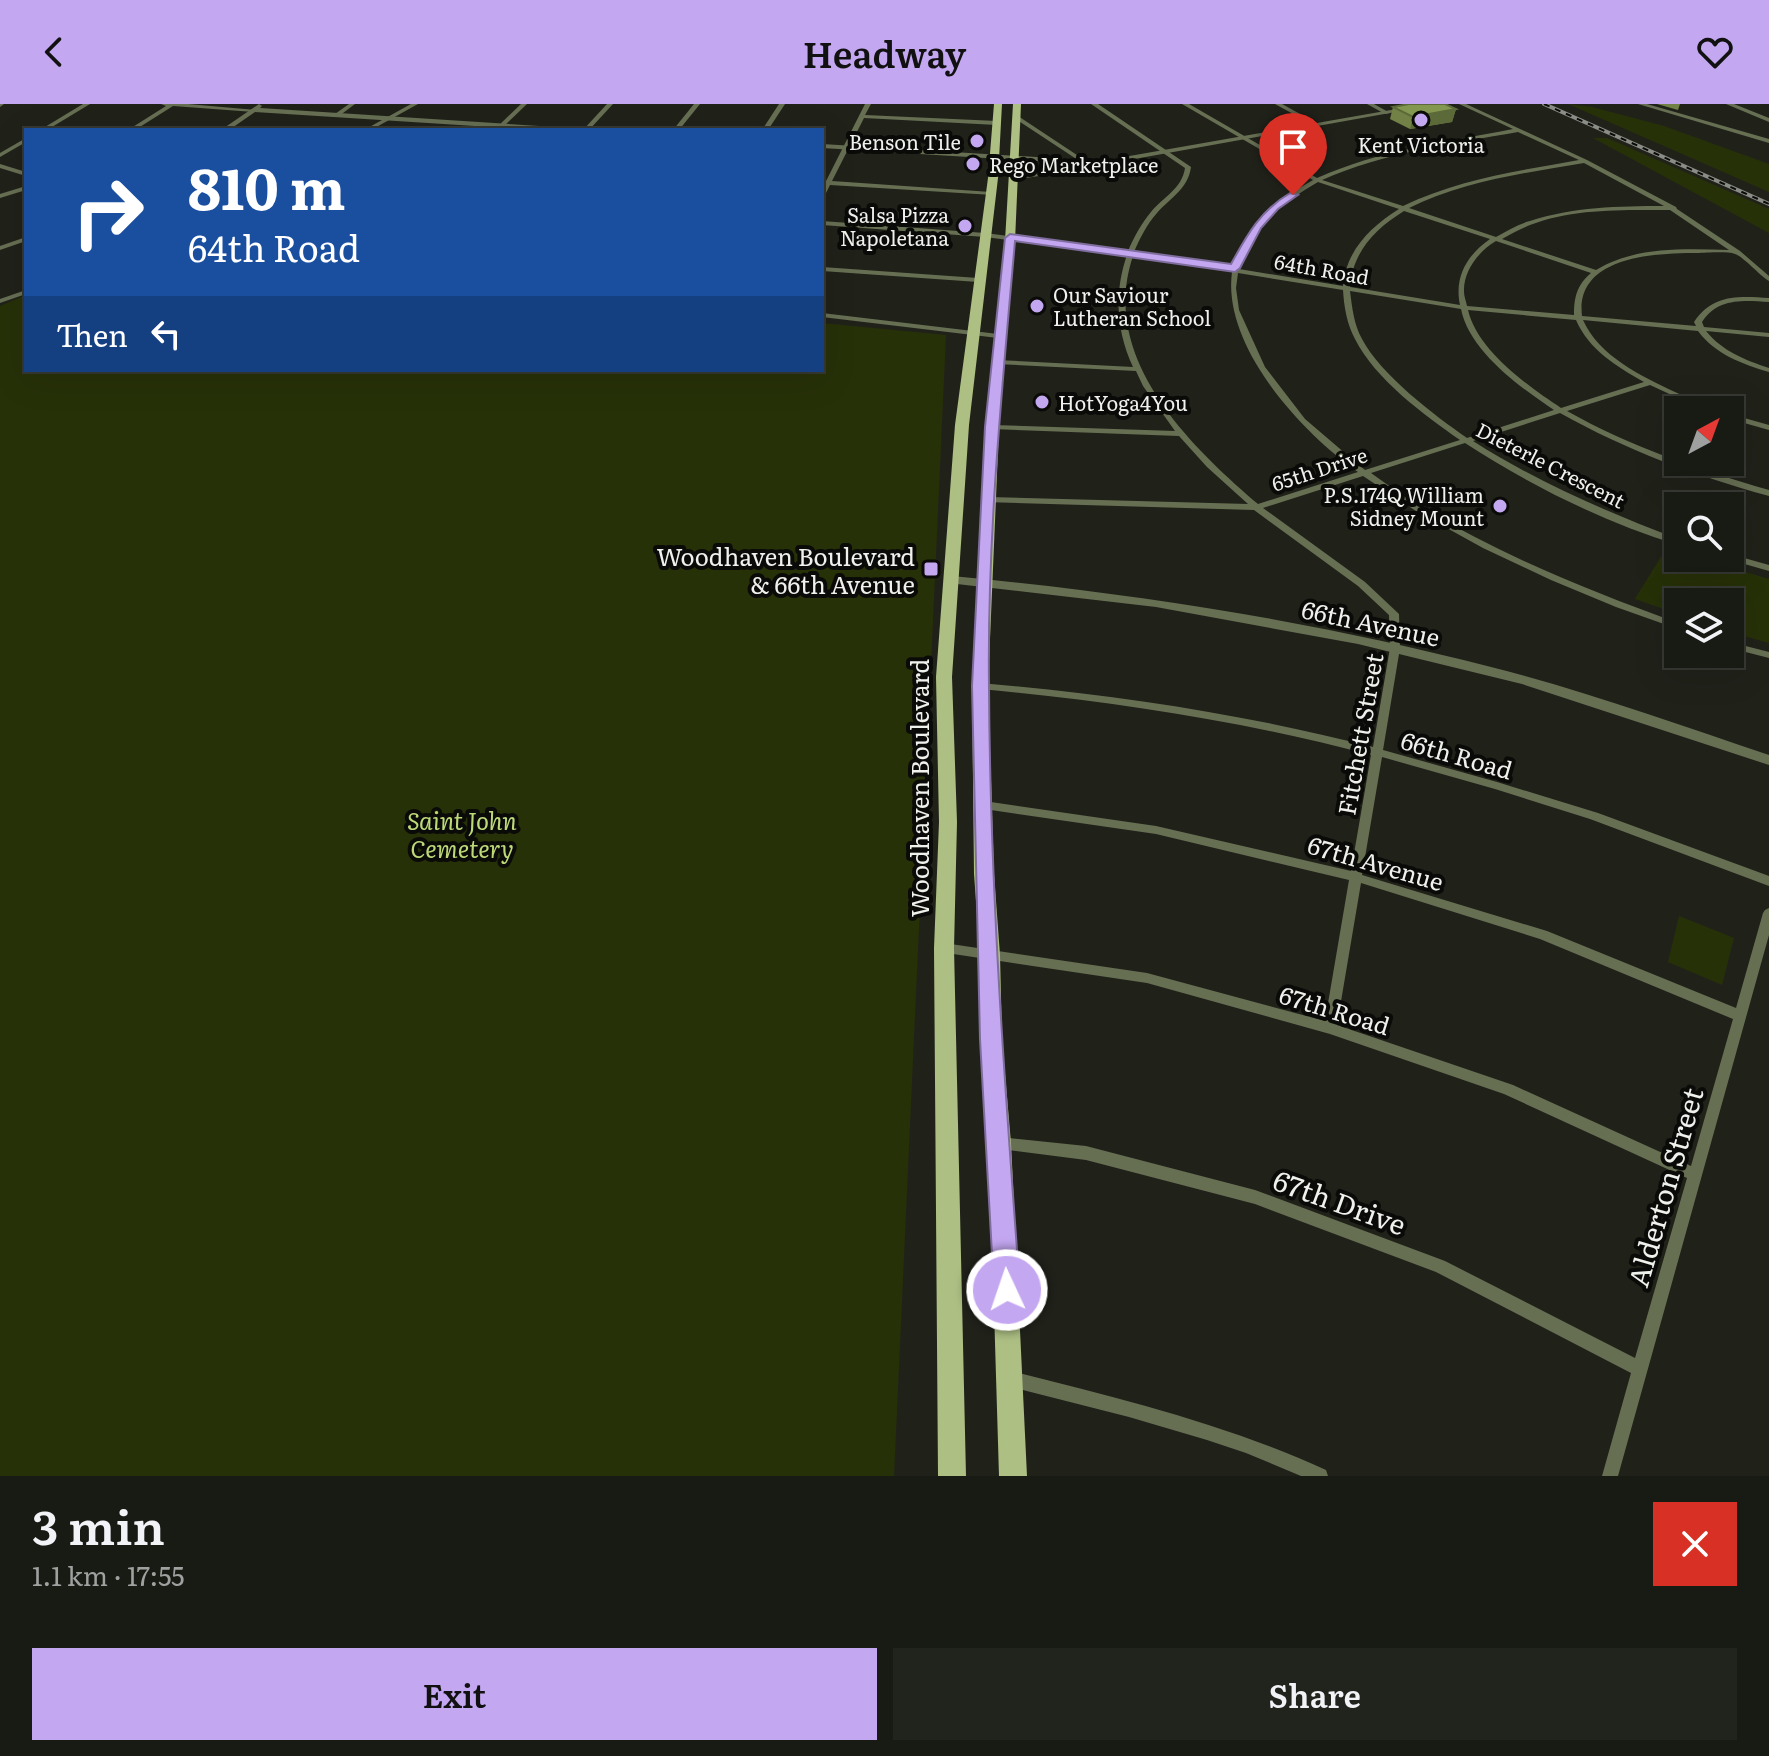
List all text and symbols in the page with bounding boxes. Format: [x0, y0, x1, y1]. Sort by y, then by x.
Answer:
text: Headway [803, 26, 966, 79]
icon: back [32, 30, 76, 74]
icon: heart [1693, 30, 1737, 74]
marker: Kent Victoria [1412, 111, 1430, 129]
pin [1259, 113, 1327, 195]
icon: arrive [1271, 125, 1315, 169]
place label: Benson Tile [849, 126, 961, 156]
place label: Kent Victoria [1357, 129, 1485, 159]
marker: Benson Tile [968, 132, 986, 150]
text: 810 m [188, 144, 346, 227]
place label: Rego Marketplace [989, 149, 1158, 179]
marker: Rego Marketplace [964, 155, 982, 173]
icon: right [56, 160, 160, 264]
place label: Salsa Pizza Napoletana [840, 199, 949, 252]
marker: Salsa Pizza Napoletana [956, 217, 974, 235]
text: 64th Road [188, 220, 360, 273]
street label: 64th Road [1272, 245, 1372, 291]
place label: Our Saviour Lutheran School [1053, 279, 1211, 332]
marker: Our Saviour Lutheran School [1028, 297, 1046, 315]
text: Then [56, 312, 128, 356]
icon: left [144, 312, 188, 356]
place label: HotYoga4You [1058, 387, 1188, 417]
marker: HotYoga4You [1033, 393, 1051, 411]
north arrow [1664, 396, 1744, 476]
map controls [1664, 396, 1744, 668]
street label: Dieterle Crescent [1471, 414, 1631, 514]
street label: 65th Drive [1267, 438, 1371, 498]
place label: P.S.174Q William Sidney Mount [1323, 479, 1484, 532]
button: search [1664, 492, 1744, 572]
marker: P.S.174Q William Sidney Mount [1491, 497, 1509, 515]
place label: Woodhaven Boulevard & 66th Avenue [657, 538, 915, 601]
marker: Woodhaven Boulevard & 66th Avenue [922, 560, 940, 578]
button: layers [1664, 588, 1744, 668]
street label: 66th Avenue [1299, 590, 1443, 654]
street label: Fitchett Street [1328, 650, 1391, 818]
street label: Woodhaven Boulevard [901, 658, 936, 917]
street label: 66th Road [1397, 721, 1517, 787]
park label: Saint John Cemetery [407, 802, 517, 865]
street label: 67th Avenue [1304, 826, 1448, 898]
street label: 67th Road [1276, 976, 1395, 1042]
street label: Alderton Street [1615, 1082, 1713, 1292]
street label: 67th Drive [1268, 1158, 1412, 1244]
position arrow [965, 1248, 1049, 1332]
text: 3 min [32, 1489, 165, 1560]
button: close [1653, 1502, 1737, 1586]
text: 1.1 km · 17:55 [32, 1555, 185, 1594]
button: Exit [32, 1648, 877, 1740]
button: Share [893, 1648, 1737, 1740]

